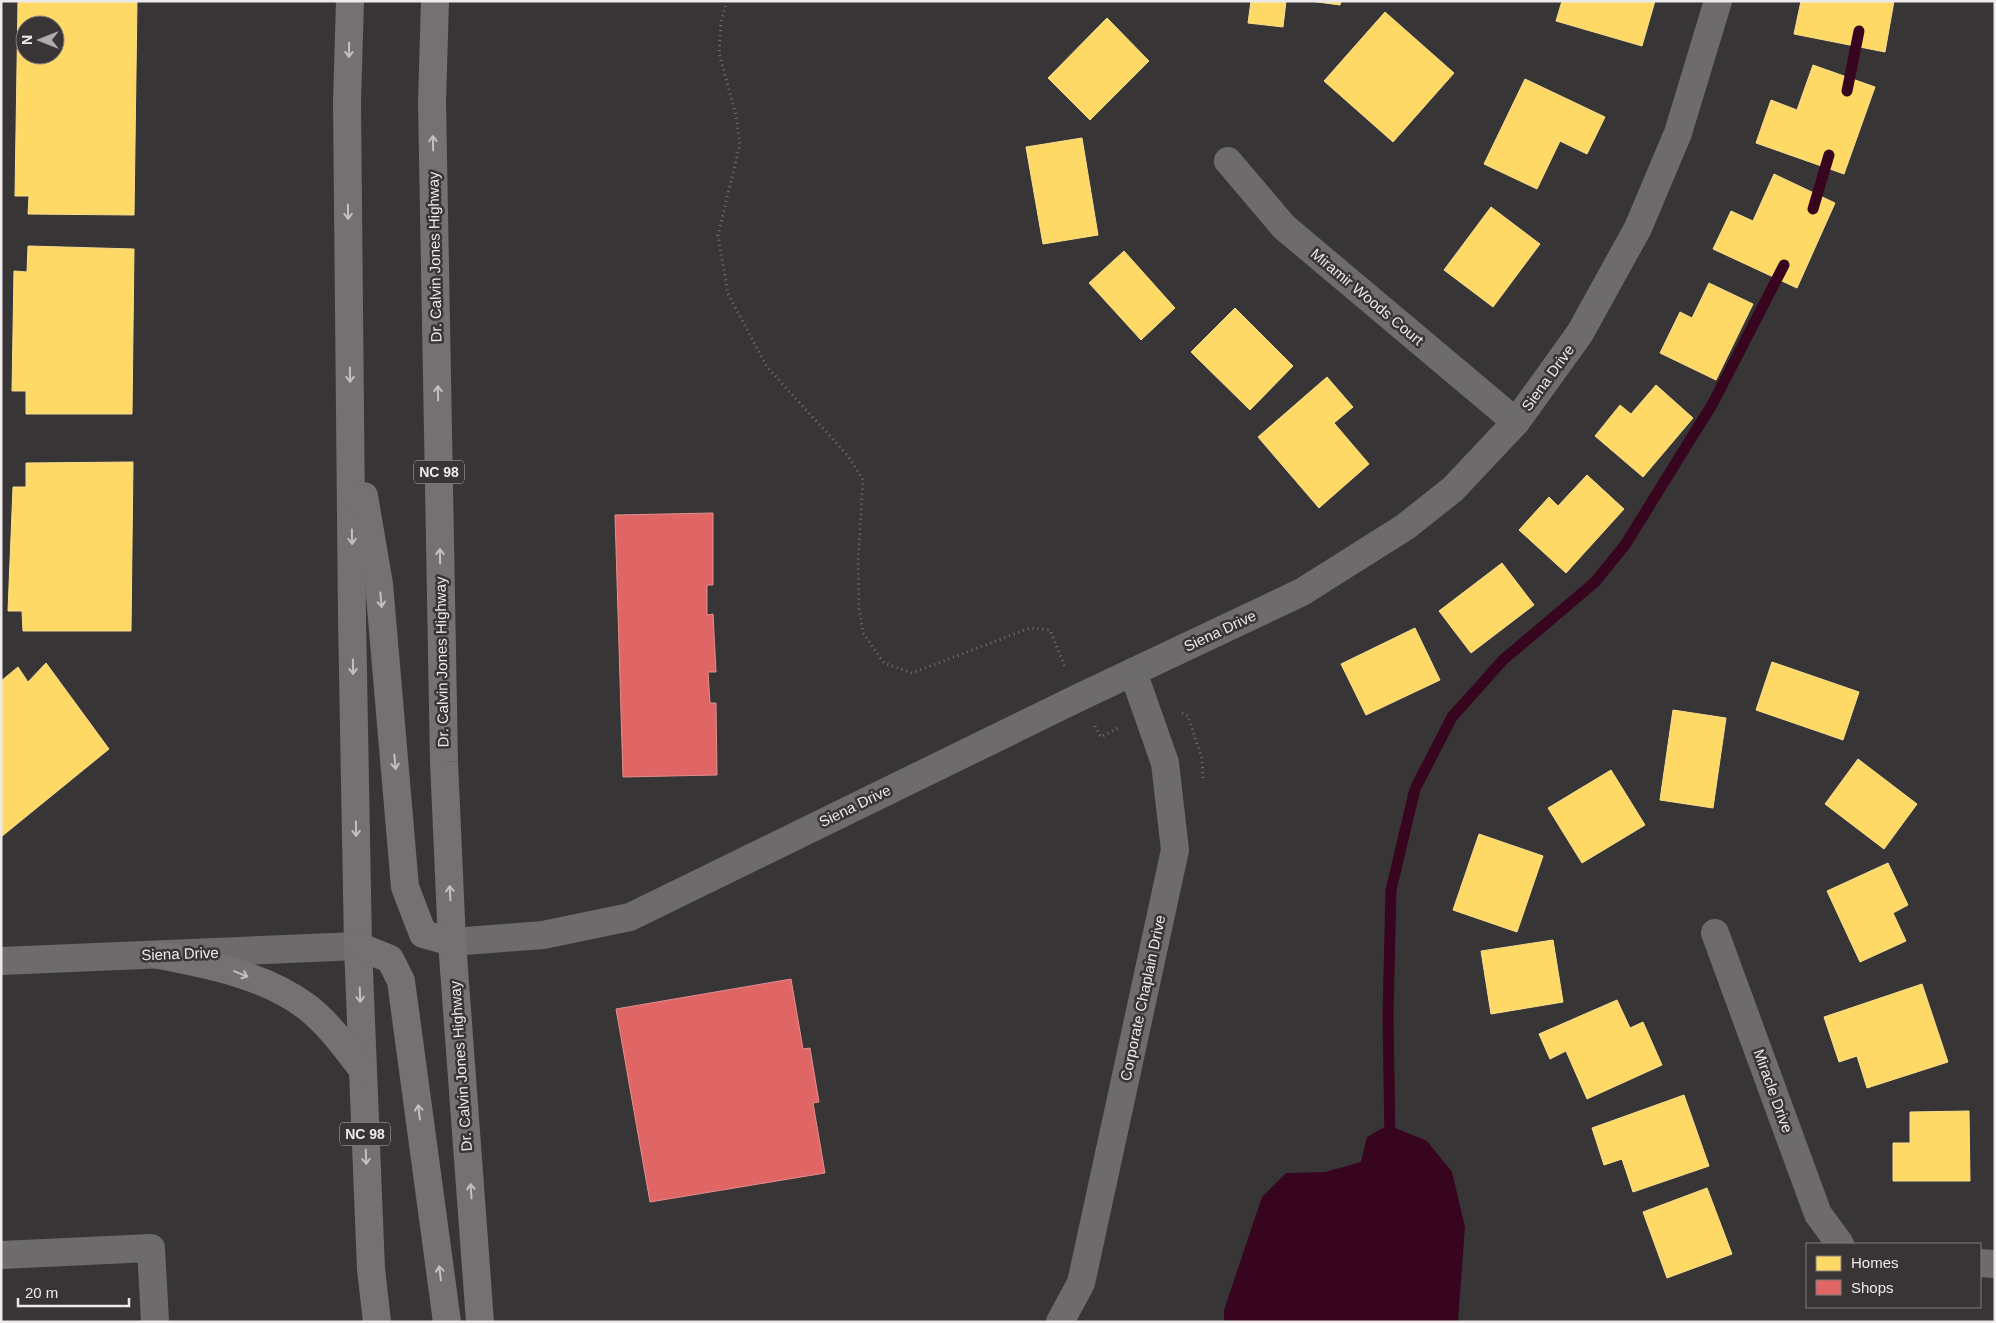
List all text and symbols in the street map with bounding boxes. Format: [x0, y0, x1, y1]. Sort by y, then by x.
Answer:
north arrow [15, 15, 65, 65]
text: N [19, 35, 35, 45]
one-way arrow [344, 42, 353, 58]
one-way arrow [428, 136, 438, 152]
street label: Dr. Calvin Jones Highway [425, 171, 444, 343]
one-way arrow [344, 204, 353, 220]
street label: Miramir Woods Court [1308, 245, 1428, 349]
street label: Siena Drive [1518, 341, 1577, 414]
one-way arrow [345, 366, 355, 383]
one-way arrow [433, 386, 442, 402]
road number: NC 98 [414, 461, 464, 484]
one-way arrow [347, 529, 356, 545]
one-way arrow [436, 548, 445, 564]
street label: Dr. Calvin Jones Highway [432, 576, 451, 748]
one-way arrow [376, 592, 385, 608]
street label: Siena Drive [1181, 606, 1259, 655]
one-way arrow [348, 658, 358, 674]
one-way arrow [390, 753, 399, 769]
street label: Siena Drive [816, 781, 893, 830]
one-way arrow [351, 820, 361, 837]
one-way arrow [445, 885, 455, 902]
street label: Corporate Chaplain Drive [1117, 913, 1168, 1082]
street label: Siena Drive [141, 944, 219, 963]
one-way arrow [233, 969, 248, 979]
street label: Dr. Calvin Jones Highway [446, 980, 475, 1152]
one-way arrow [355, 987, 364, 1003]
street label: Miracle Drive [1751, 1047, 1796, 1135]
one-way arrow [414, 1105, 424, 1121]
road number: NC 98 [340, 1122, 390, 1146]
one-way arrow [362, 1149, 371, 1165]
one-way arrow [466, 1183, 475, 1199]
legend [1806, 1243, 1981, 1308]
text: Homes [1851, 1254, 1899, 1271]
one-way arrow [435, 1266, 445, 1282]
scale bar [18, 1276, 129, 1308]
text: Shops [1851, 1279, 1894, 1296]
text: 20 m [25, 1284, 58, 1301]

